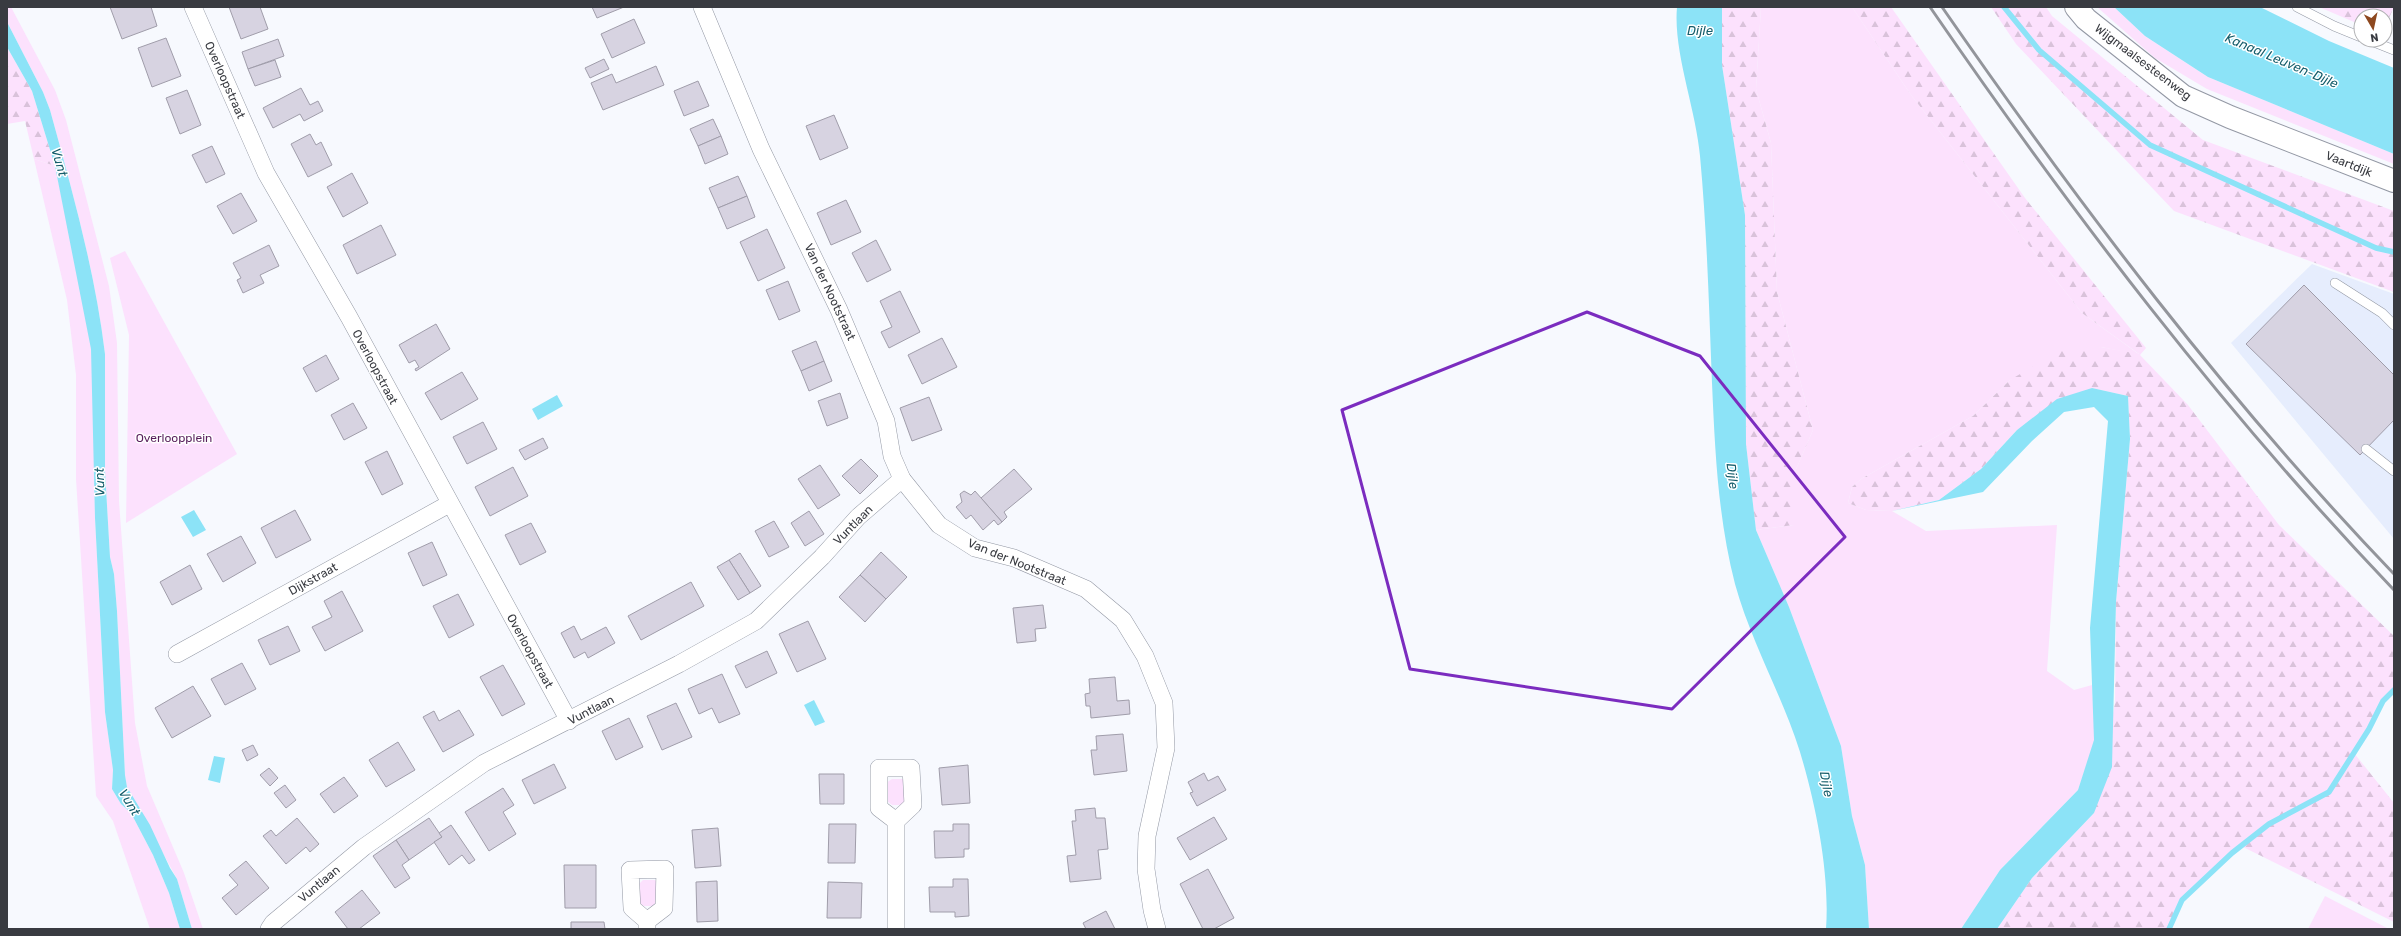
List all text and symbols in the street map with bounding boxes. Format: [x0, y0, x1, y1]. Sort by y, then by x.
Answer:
north arrow [2353, 8, 2393, 48]
street label: Wijgmaalsesteenweg [2092, 21, 2194, 103]
water label: Dijle [1687, 23, 1713, 38]
water label: Kanaal Leuven-Dijle [2223, 30, 2340, 91]
text: N [2369, 30, 2379, 44]
street label: Overloopstraat [202, 39, 248, 121]
water label: Vunt [48, 146, 71, 179]
street label: Vaartdijk [2324, 148, 2375, 180]
street label: Van der Nootstraat [801, 241, 859, 343]
street label: Overloopstraat [349, 327, 401, 407]
park label: Overloopplein [136, 431, 212, 445]
water label: Dijle [1723, 462, 1742, 490]
water label: Vunt [91, 466, 107, 497]
street label: Vuntlaan [830, 502, 876, 548]
street label: Van der Nootstraat [966, 536, 1069, 588]
street label: Dijkstraat [286, 560, 340, 598]
street label: Overloopstraat [504, 611, 556, 691]
street label: Vuntlaan [566, 692, 616, 728]
water label: Dijle [1817, 770, 1836, 798]
water label: Vunt [116, 786, 144, 819]
street label: Vuntlaan [295, 863, 343, 905]

